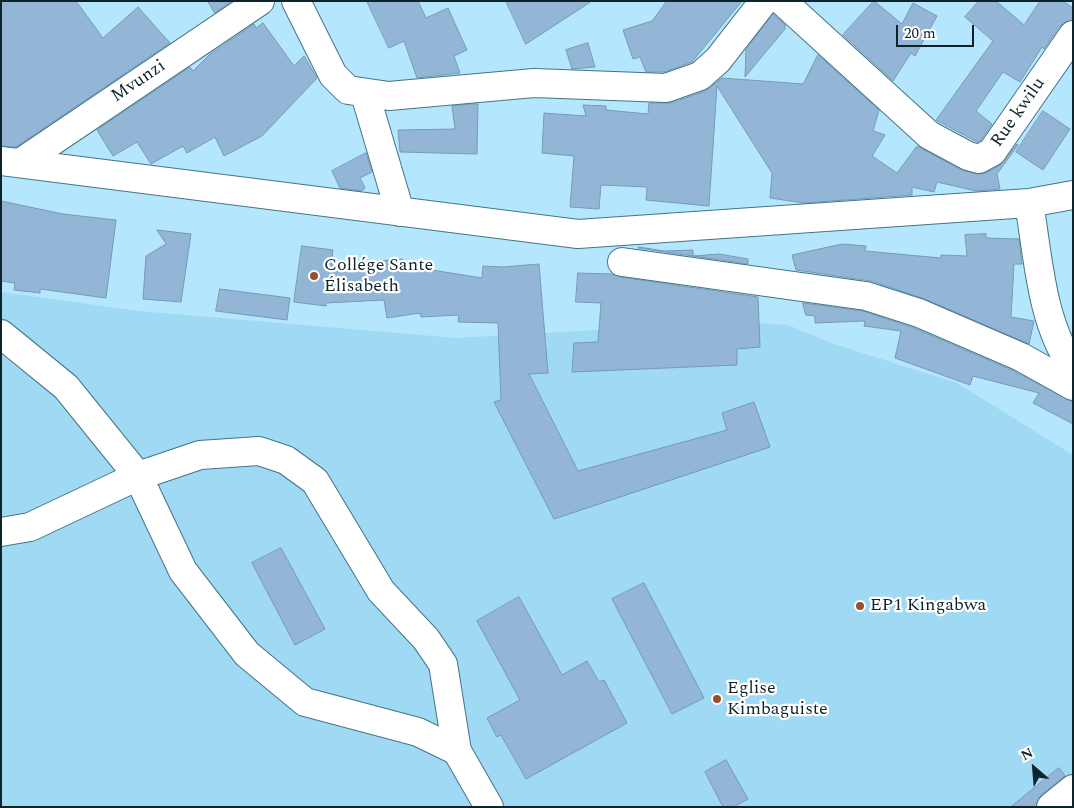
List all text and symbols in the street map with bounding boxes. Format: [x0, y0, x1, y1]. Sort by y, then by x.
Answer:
scale bar [899, 15, 976, 47]
text: 20 m [904, 22, 936, 45]
street label: Mvunzi [108, 56, 170, 108]
street label: Rue kwilu [987, 74, 1051, 152]
place label: Collége Sante Élisabeth [324, 255, 433, 298]
marker: Collége Sante Élisabeth [308, 270, 320, 282]
place label: EP1 Kingabwa [870, 595, 986, 617]
marker: EP1 Kingabwa [854, 600, 866, 612]
place label: Eglise Kimbaguiste [727, 678, 828, 721]
marker: Eglise Kimbaguiste [711, 693, 723, 705]
text: N [1017, 742, 1037, 766]
north arrow [1009, 743, 1059, 793]

